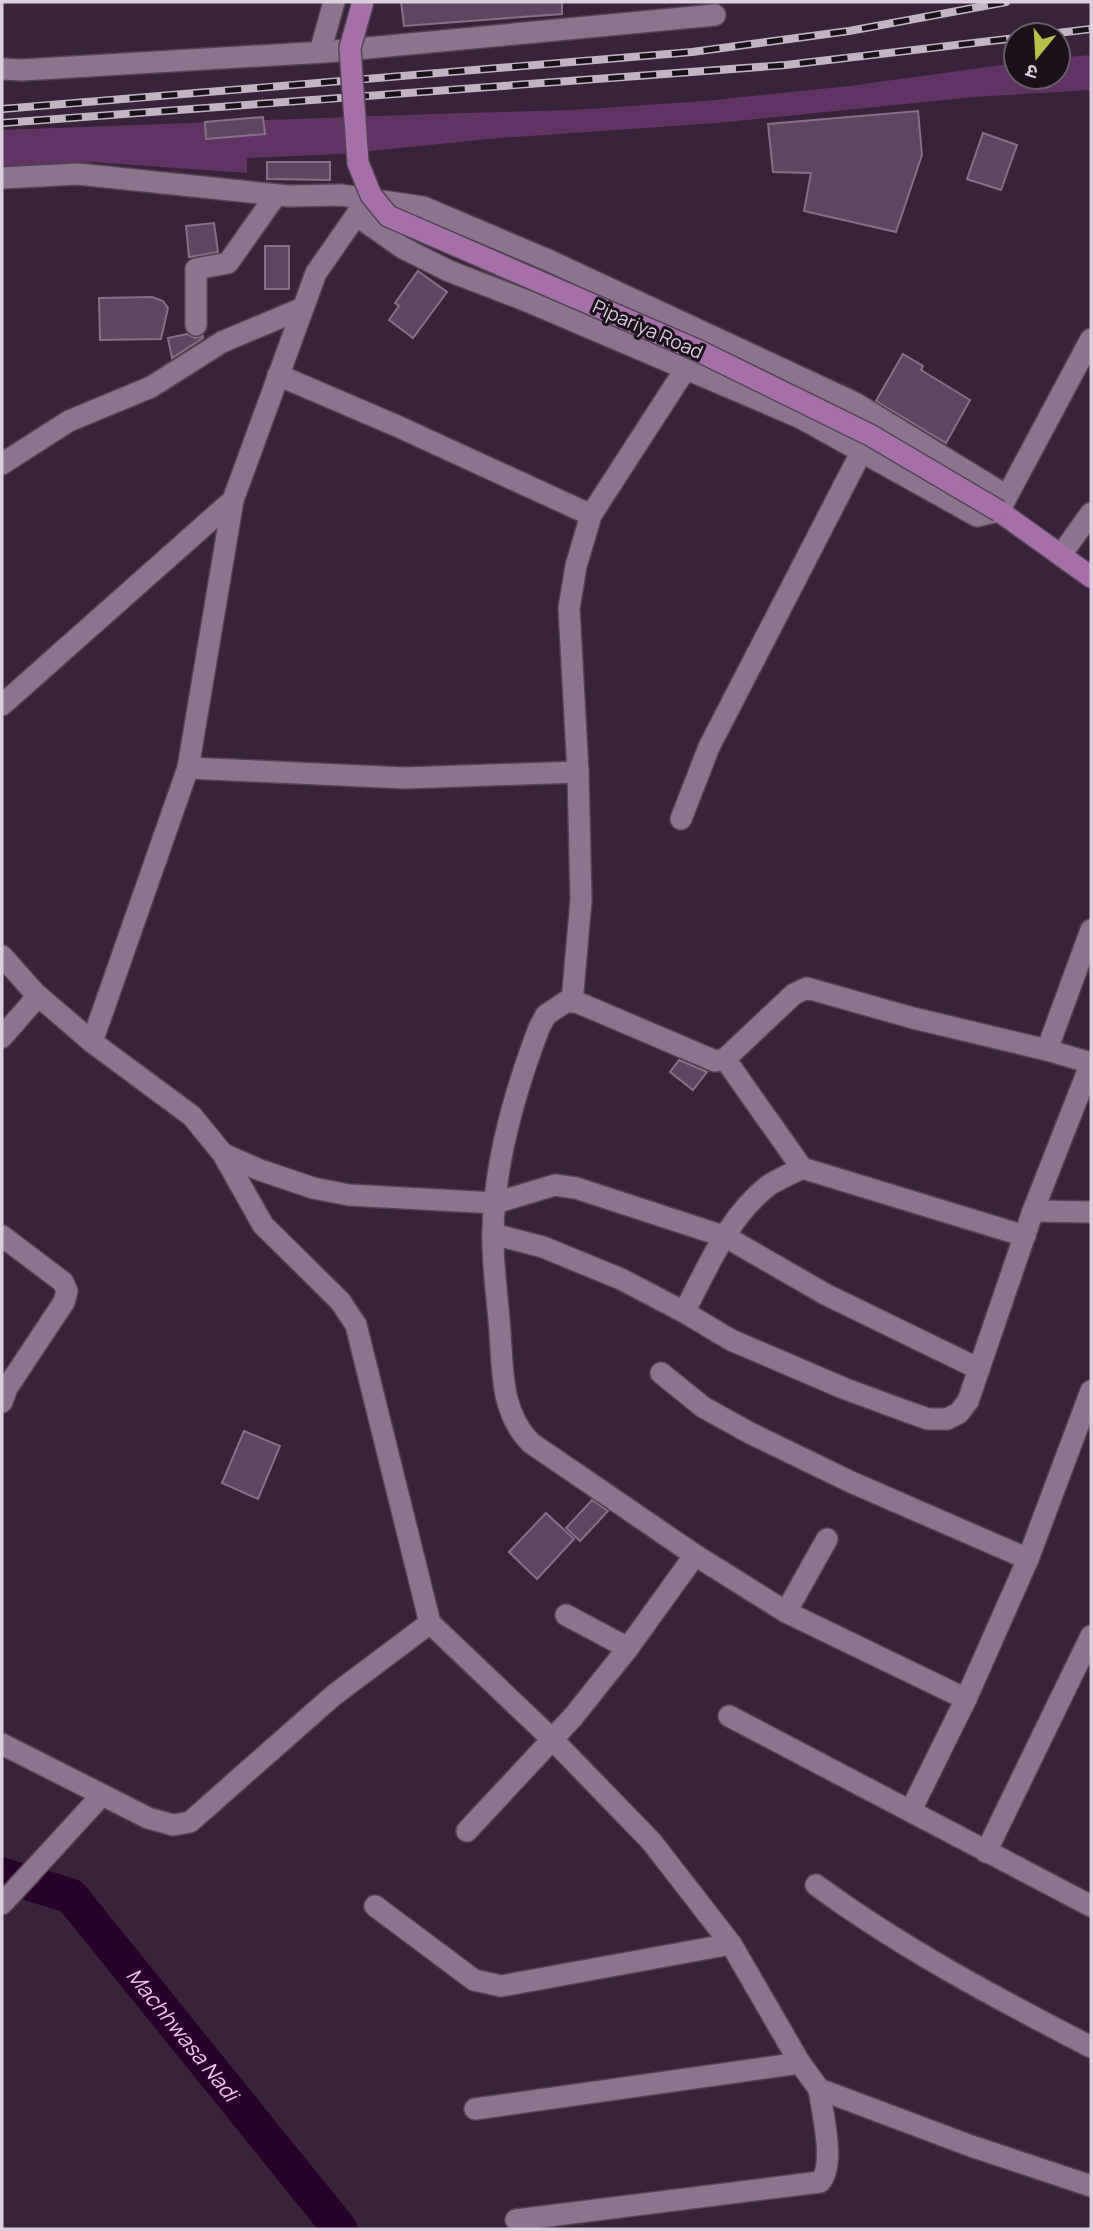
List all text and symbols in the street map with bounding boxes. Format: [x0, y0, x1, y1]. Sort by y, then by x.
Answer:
north arrow [1002, 21, 1072, 91]
text: उ [1022, 58, 1041, 86]
street label: Pipariya Road [589, 293, 707, 365]
water label: Machhwasa Nadi [121, 1962, 247, 2109]

